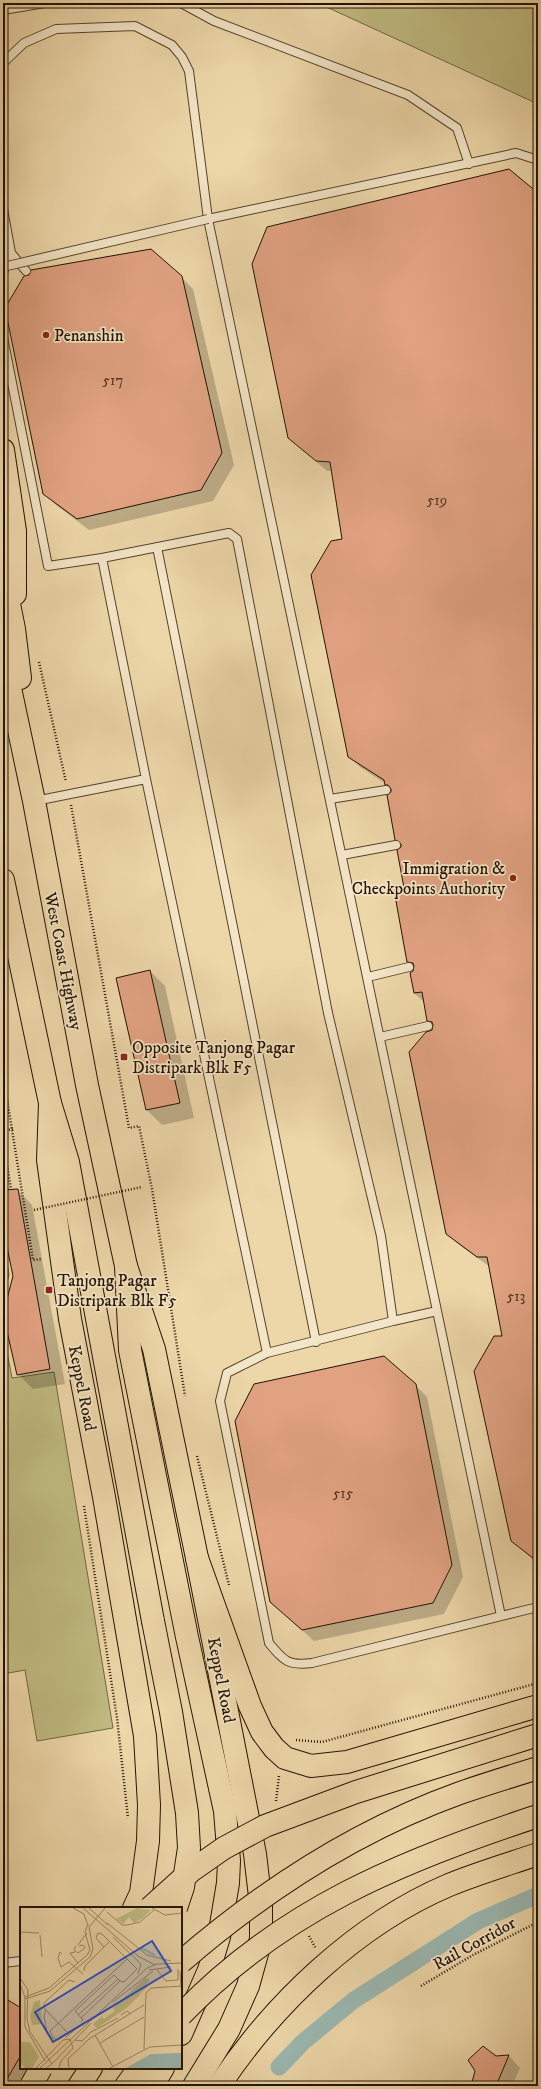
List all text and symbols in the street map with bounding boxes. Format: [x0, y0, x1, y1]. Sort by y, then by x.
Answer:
place label: Penanshin [54, 325, 124, 347]
marker: Penanshin [41, 330, 51, 340]
house number: 517 [103, 371, 124, 390]
house number: 519 [427, 491, 447, 510]
place label: Immigration & Checkpoints Authority [352, 858, 506, 900]
marker: Immigration & Checkpoints Authority [508, 873, 518, 883]
street label: West Coast Highway [39, 889, 87, 1033]
place label: Opposite Tanjong Pagar Distripark Blk F5 [132, 1037, 296, 1079]
marker: Opposite Tanjong Pagar Distripark Blk F5 [119, 1052, 129, 1062]
place label: Tanjong Pagar Distripark Blk F5 [57, 1270, 177, 1312]
marker: Tanjong Pagar Distripark Blk F5 [44, 1285, 54, 1295]
house number: 513 [507, 1287, 525, 1306]
street label: Keppel Road [63, 1343, 101, 1433]
house number: 515 [333, 1484, 354, 1503]
street label: Keppel Road [202, 1635, 240, 1725]
inset map [20, 1907, 182, 2069]
street label: Rail Corridor [429, 1912, 520, 1976]

